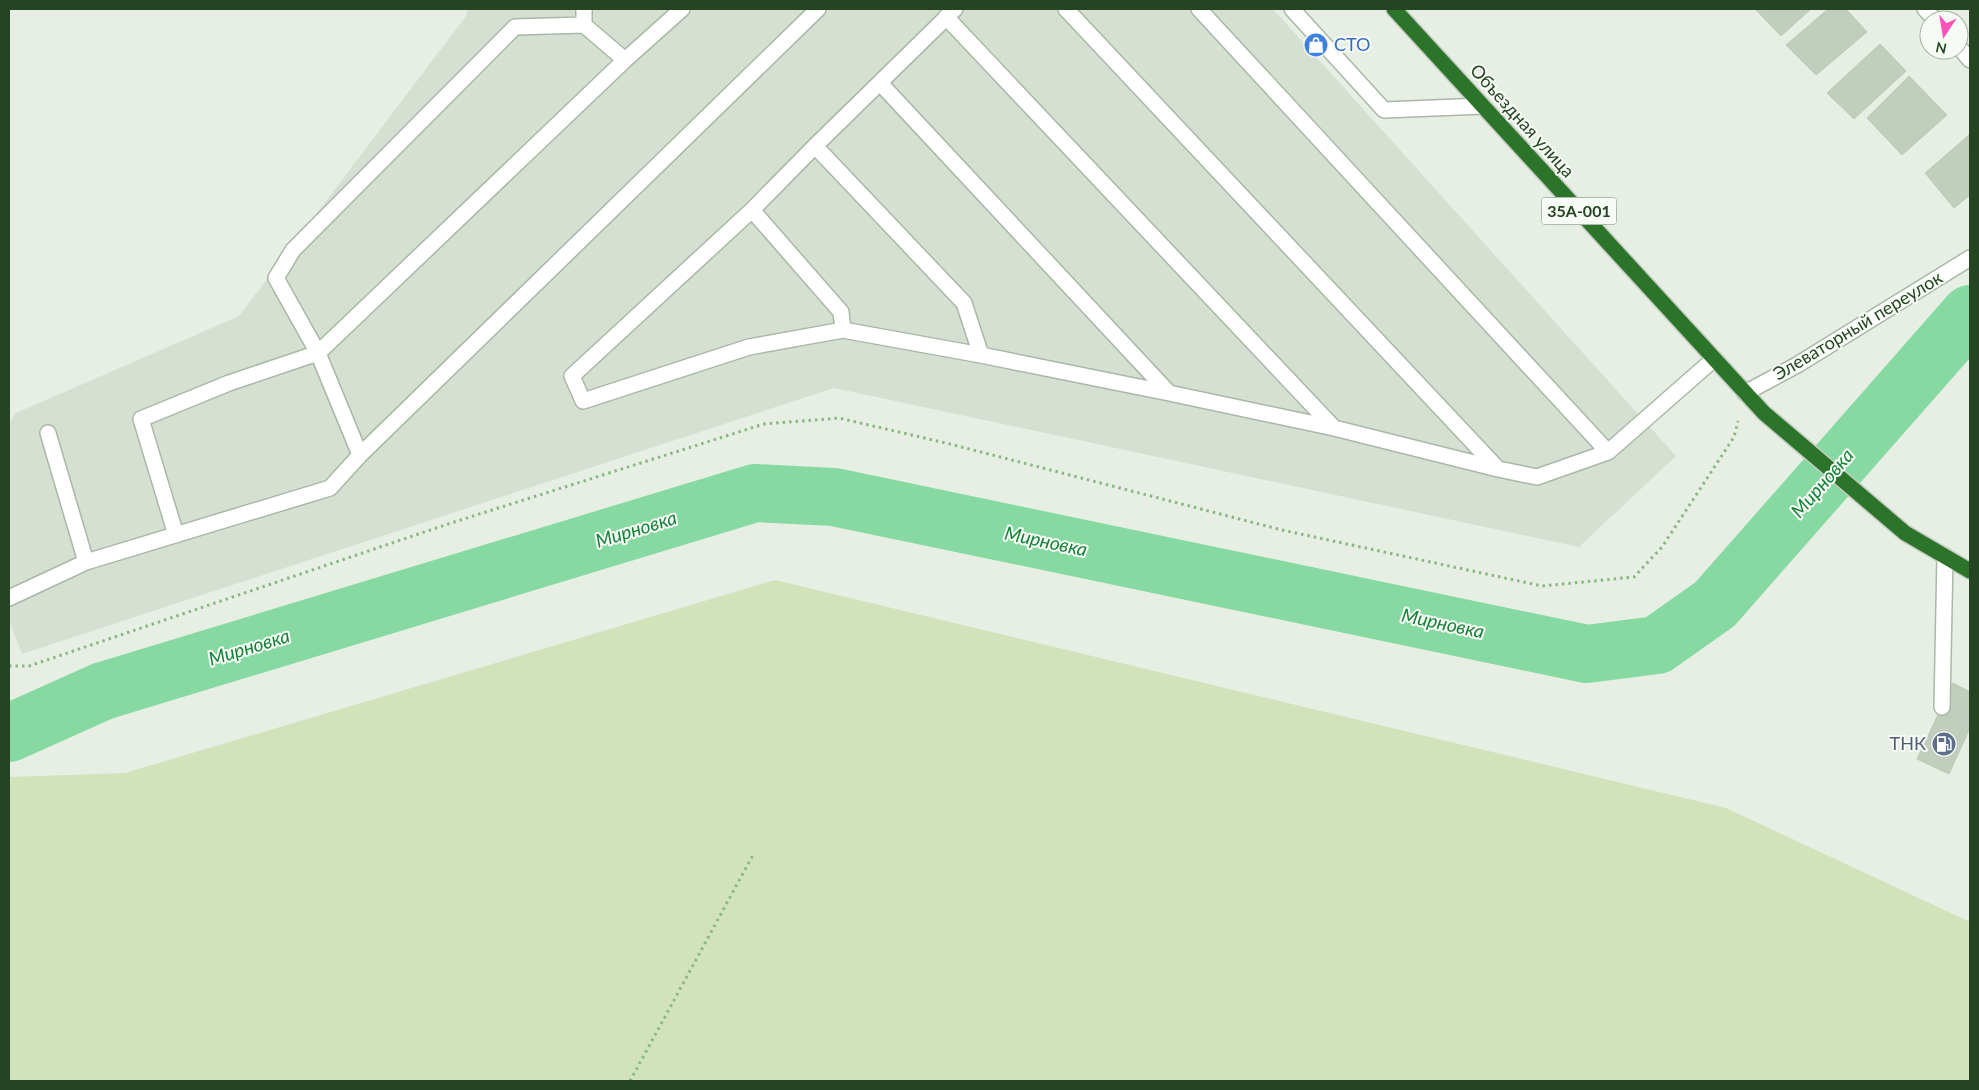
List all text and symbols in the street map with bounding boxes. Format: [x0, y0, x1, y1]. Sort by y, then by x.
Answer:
north arrow [1919, 10, 1969, 60]
shop icon: СТО [1303, 32, 1329, 58]
place label: СТО [1334, 33, 1371, 55]
text: N [1934, 39, 1948, 58]
street label: Объездная улица [1466, 59, 1580, 182]
road number: 35А-001 [1542, 198, 1616, 225]
street label: Элеваторный переулок [1769, 265, 1947, 384]
water label: Мирновка [1785, 444, 1858, 522]
water label: Мирновка [592, 505, 679, 552]
water label: Мирновка [1003, 521, 1089, 560]
water label: Мирновка [1400, 603, 1486, 642]
water label: Мирновка [205, 623, 292, 670]
fuel station icon: ТНК [1931, 731, 1957, 757]
place label: ТНК [1890, 732, 1926, 754]

